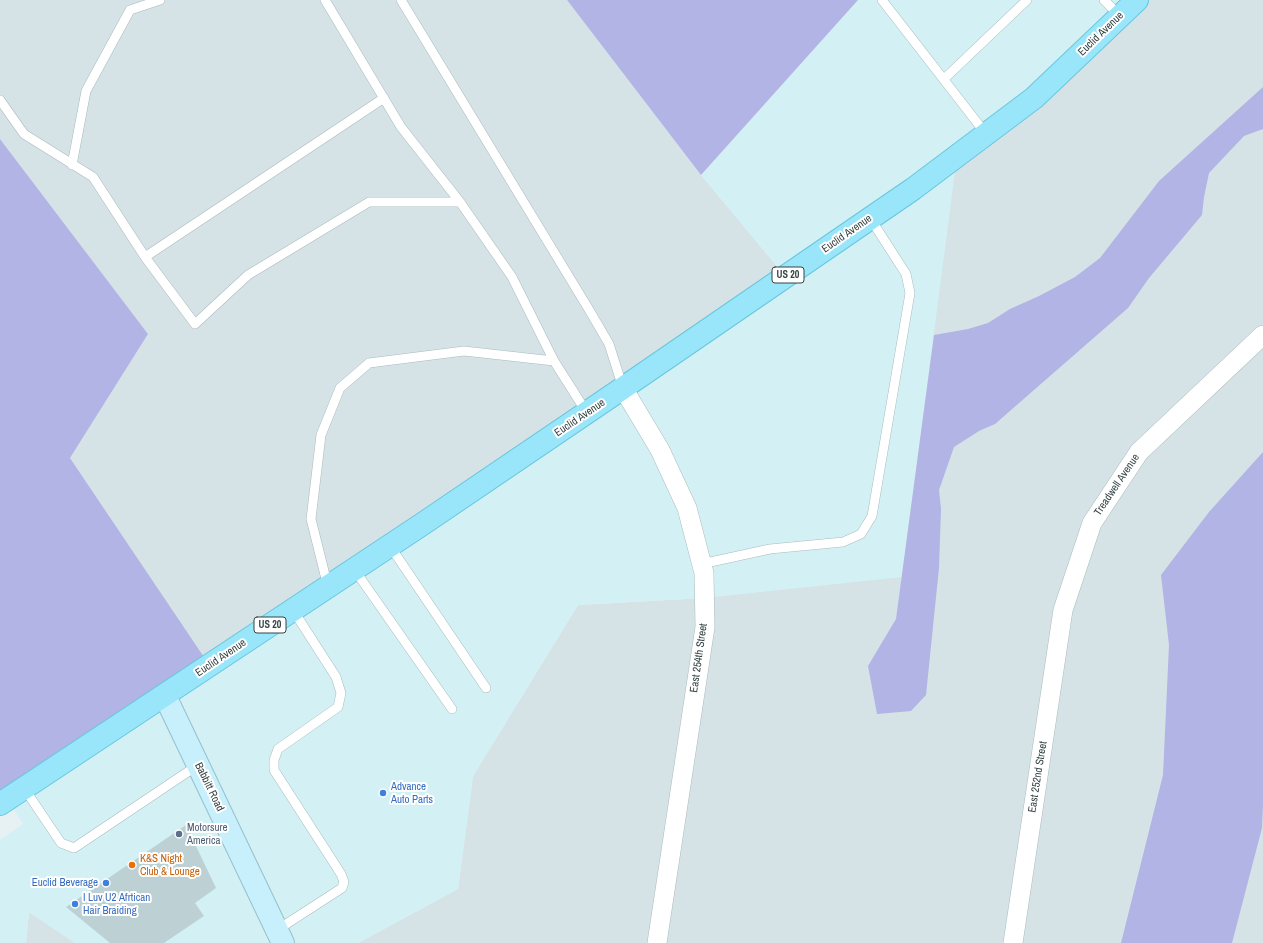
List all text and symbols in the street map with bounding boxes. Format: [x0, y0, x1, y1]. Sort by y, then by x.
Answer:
street label: Euclid Avenue [1076, 9, 1126, 59]
street label: Euclid Avenue [819, 212, 875, 256]
road number: US 20 [772, 267, 804, 283]
street label: Euclid Avenue [552, 396, 608, 440]
street label: Treadwell Avenue [1091, 452, 1143, 518]
road number: US 20 [254, 617, 286, 633]
street label: East 254th Street [688, 623, 710, 693]
street label: Euclid Avenue [193, 636, 249, 680]
street label: East 252nd Street [1026, 740, 1050, 814]
street label: Babbitt Road [192, 760, 226, 814]
place label: Advance Auto Parts [391, 780, 433, 806]
marker: Advance Auto Parts [378, 788, 388, 798]
place label: Motorsure America [187, 821, 228, 847]
marker: Motorsure America [174, 829, 184, 839]
place label: K&S Night Club & Lounge [140, 852, 200, 878]
marker: K&S Night Club & Lounge [127, 860, 137, 870]
place label: Euclid Beverage [32, 876, 98, 890]
marker: Euclid Beverage [101, 878, 111, 888]
place label: I Luv U2 Afrtican Hair Braiding [83, 891, 150, 917]
marker: I Luv U2 Afrtican Hair Braiding [70, 899, 80, 909]

